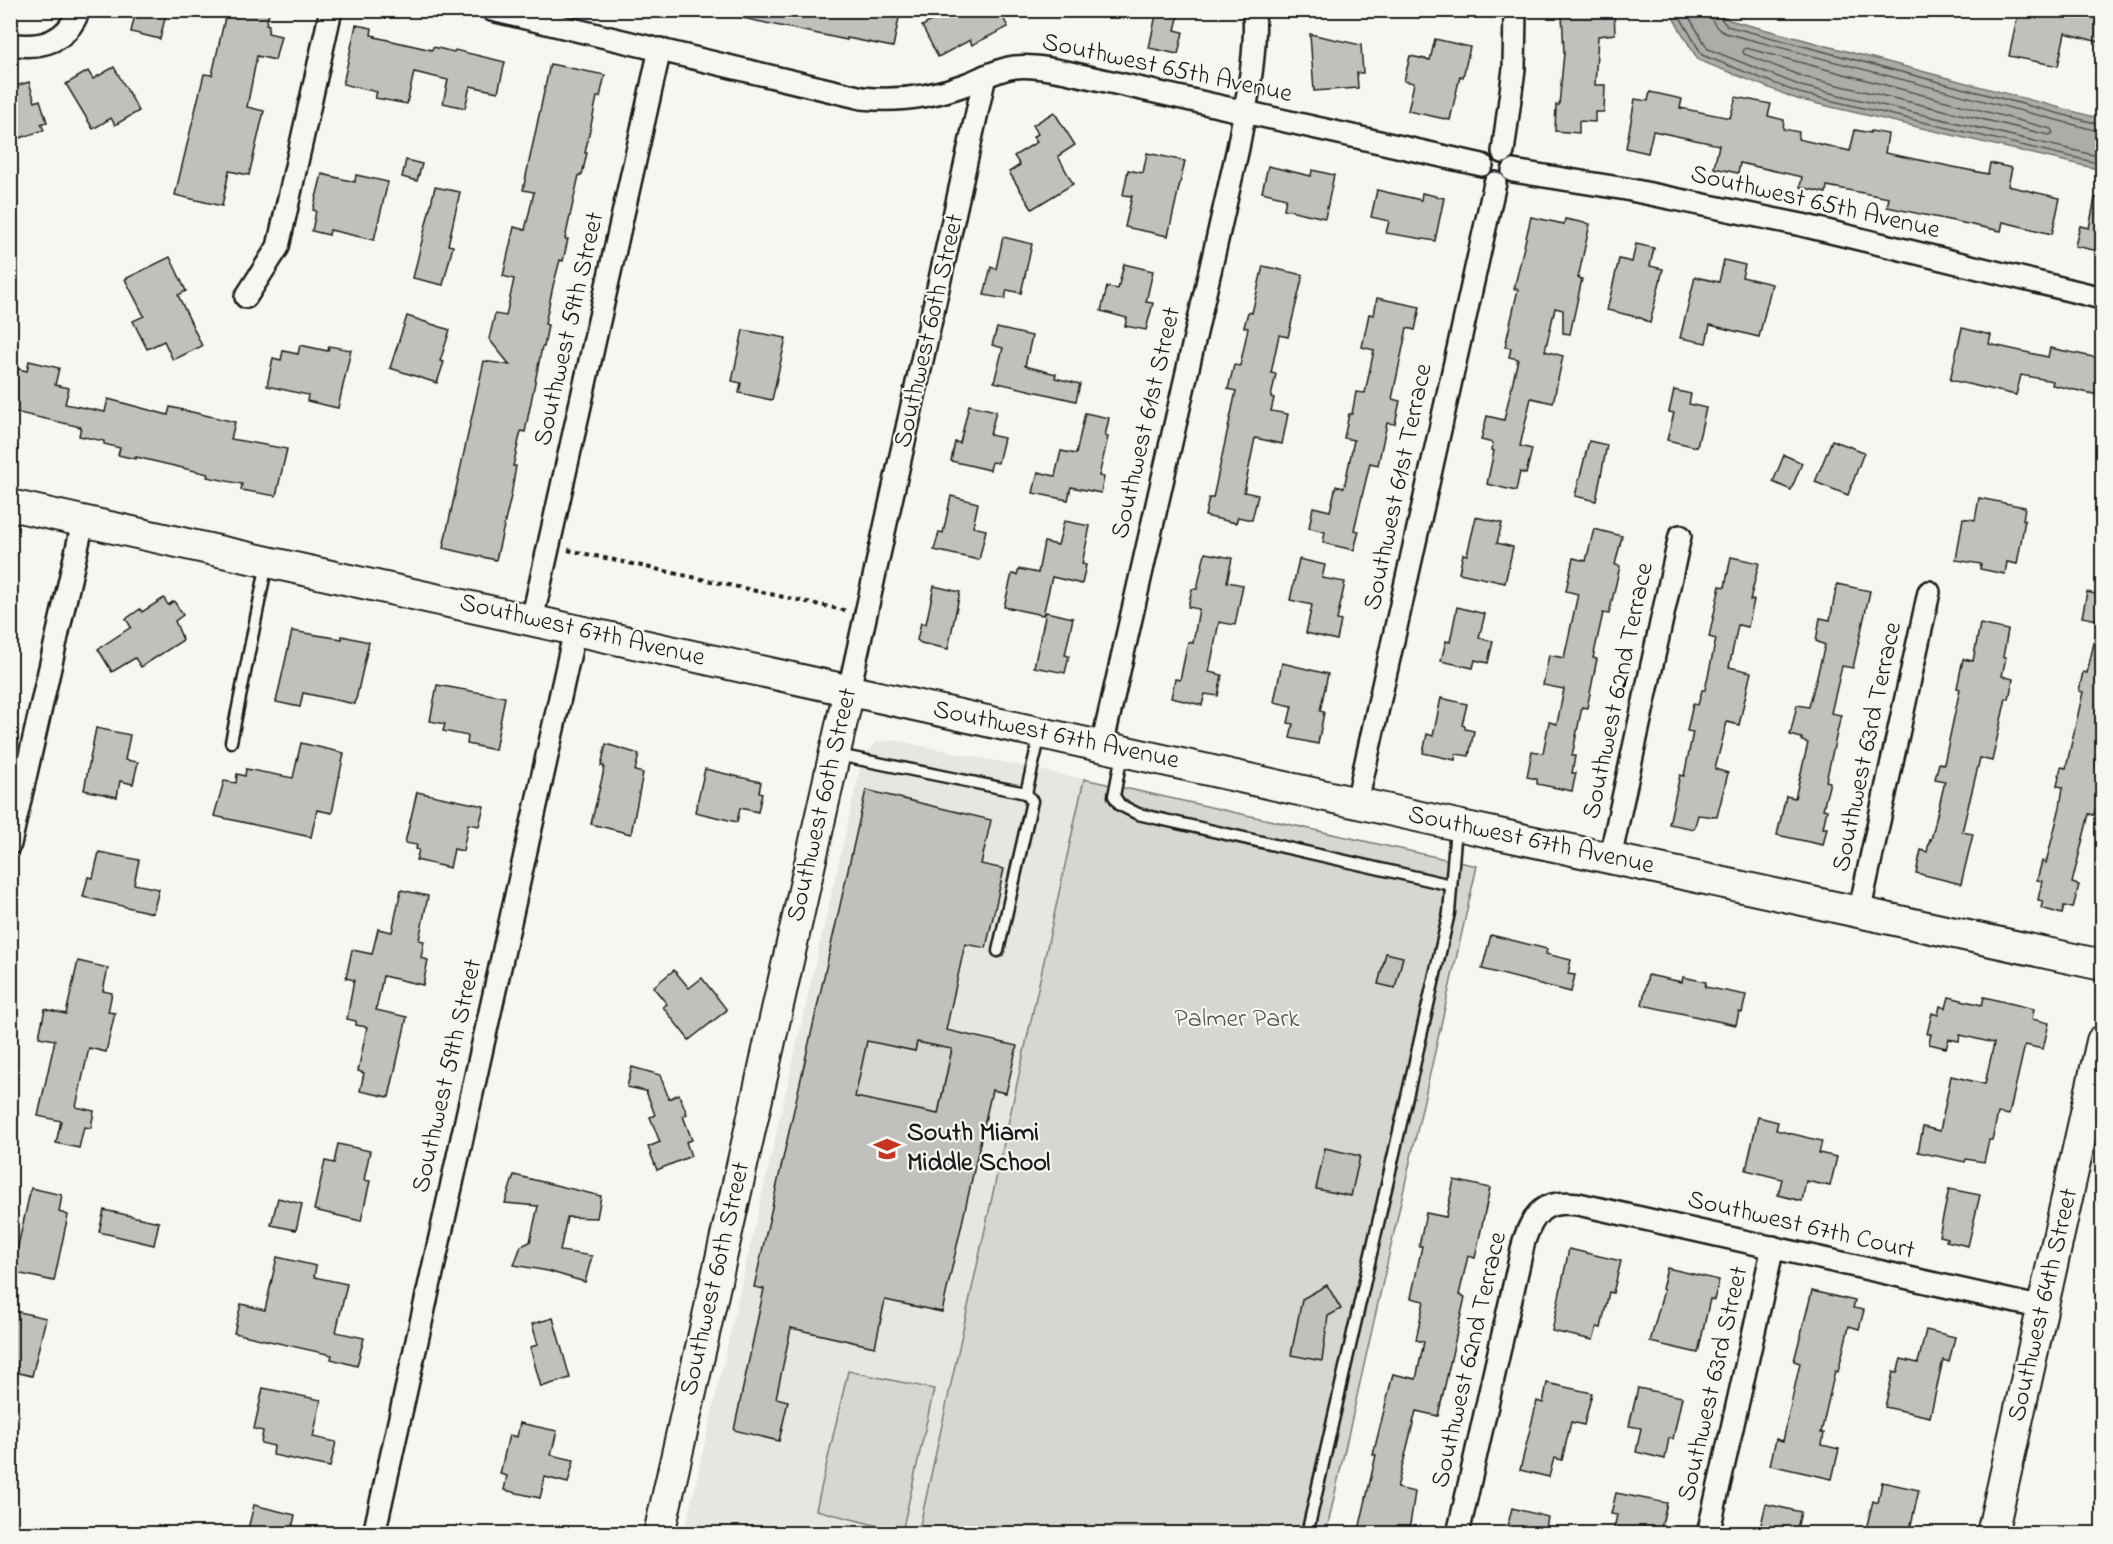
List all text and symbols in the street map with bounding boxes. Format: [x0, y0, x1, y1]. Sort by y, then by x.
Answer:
street label: Southwest 65th Avenue [1038, 24, 1296, 114]
street label: Southwest 65th Avenue [1687, 156, 1944, 250]
street label: Southwest 59th Street [525, 208, 615, 450]
street label: Southwest 60th Street [885, 210, 975, 452]
street label: Southwest 61st Street [1102, 303, 1192, 543]
street label: Southwest 61st Terrace [1354, 360, 1444, 614]
street label: Southwest 62nd Terrace [1573, 559, 1665, 823]
street label: Southwest 67th Avenue [456, 584, 709, 678]
street label: Southwest 63rd Terrace [1823, 618, 1913, 875]
street label: Southwest 60th Street [778, 684, 868, 926]
street label: Southwest 67th Avenue [929, 691, 1183, 781]
street label: Southwest 67th Avenue [1404, 796, 1658, 886]
street label: Southwest 59th Street [403, 955, 493, 1197]
park label: Palmer Park [1174, 1001, 1300, 1039]
place label: South Miami Middle School [907, 1115, 1050, 1183]
school or university icon: South Miami Middle School [872, 1134, 902, 1164]
street label: Southwest 60th Street [671, 1158, 761, 1400]
street label: Southwest 67th Court [1684, 1181, 1919, 1271]
street label: Southwest 64th Street [1999, 1184, 2089, 1425]
street label: Southwest 62nd Terrace [1422, 1228, 1518, 1492]
street label: Southwest 63rd Street [1668, 1262, 1760, 1505]

